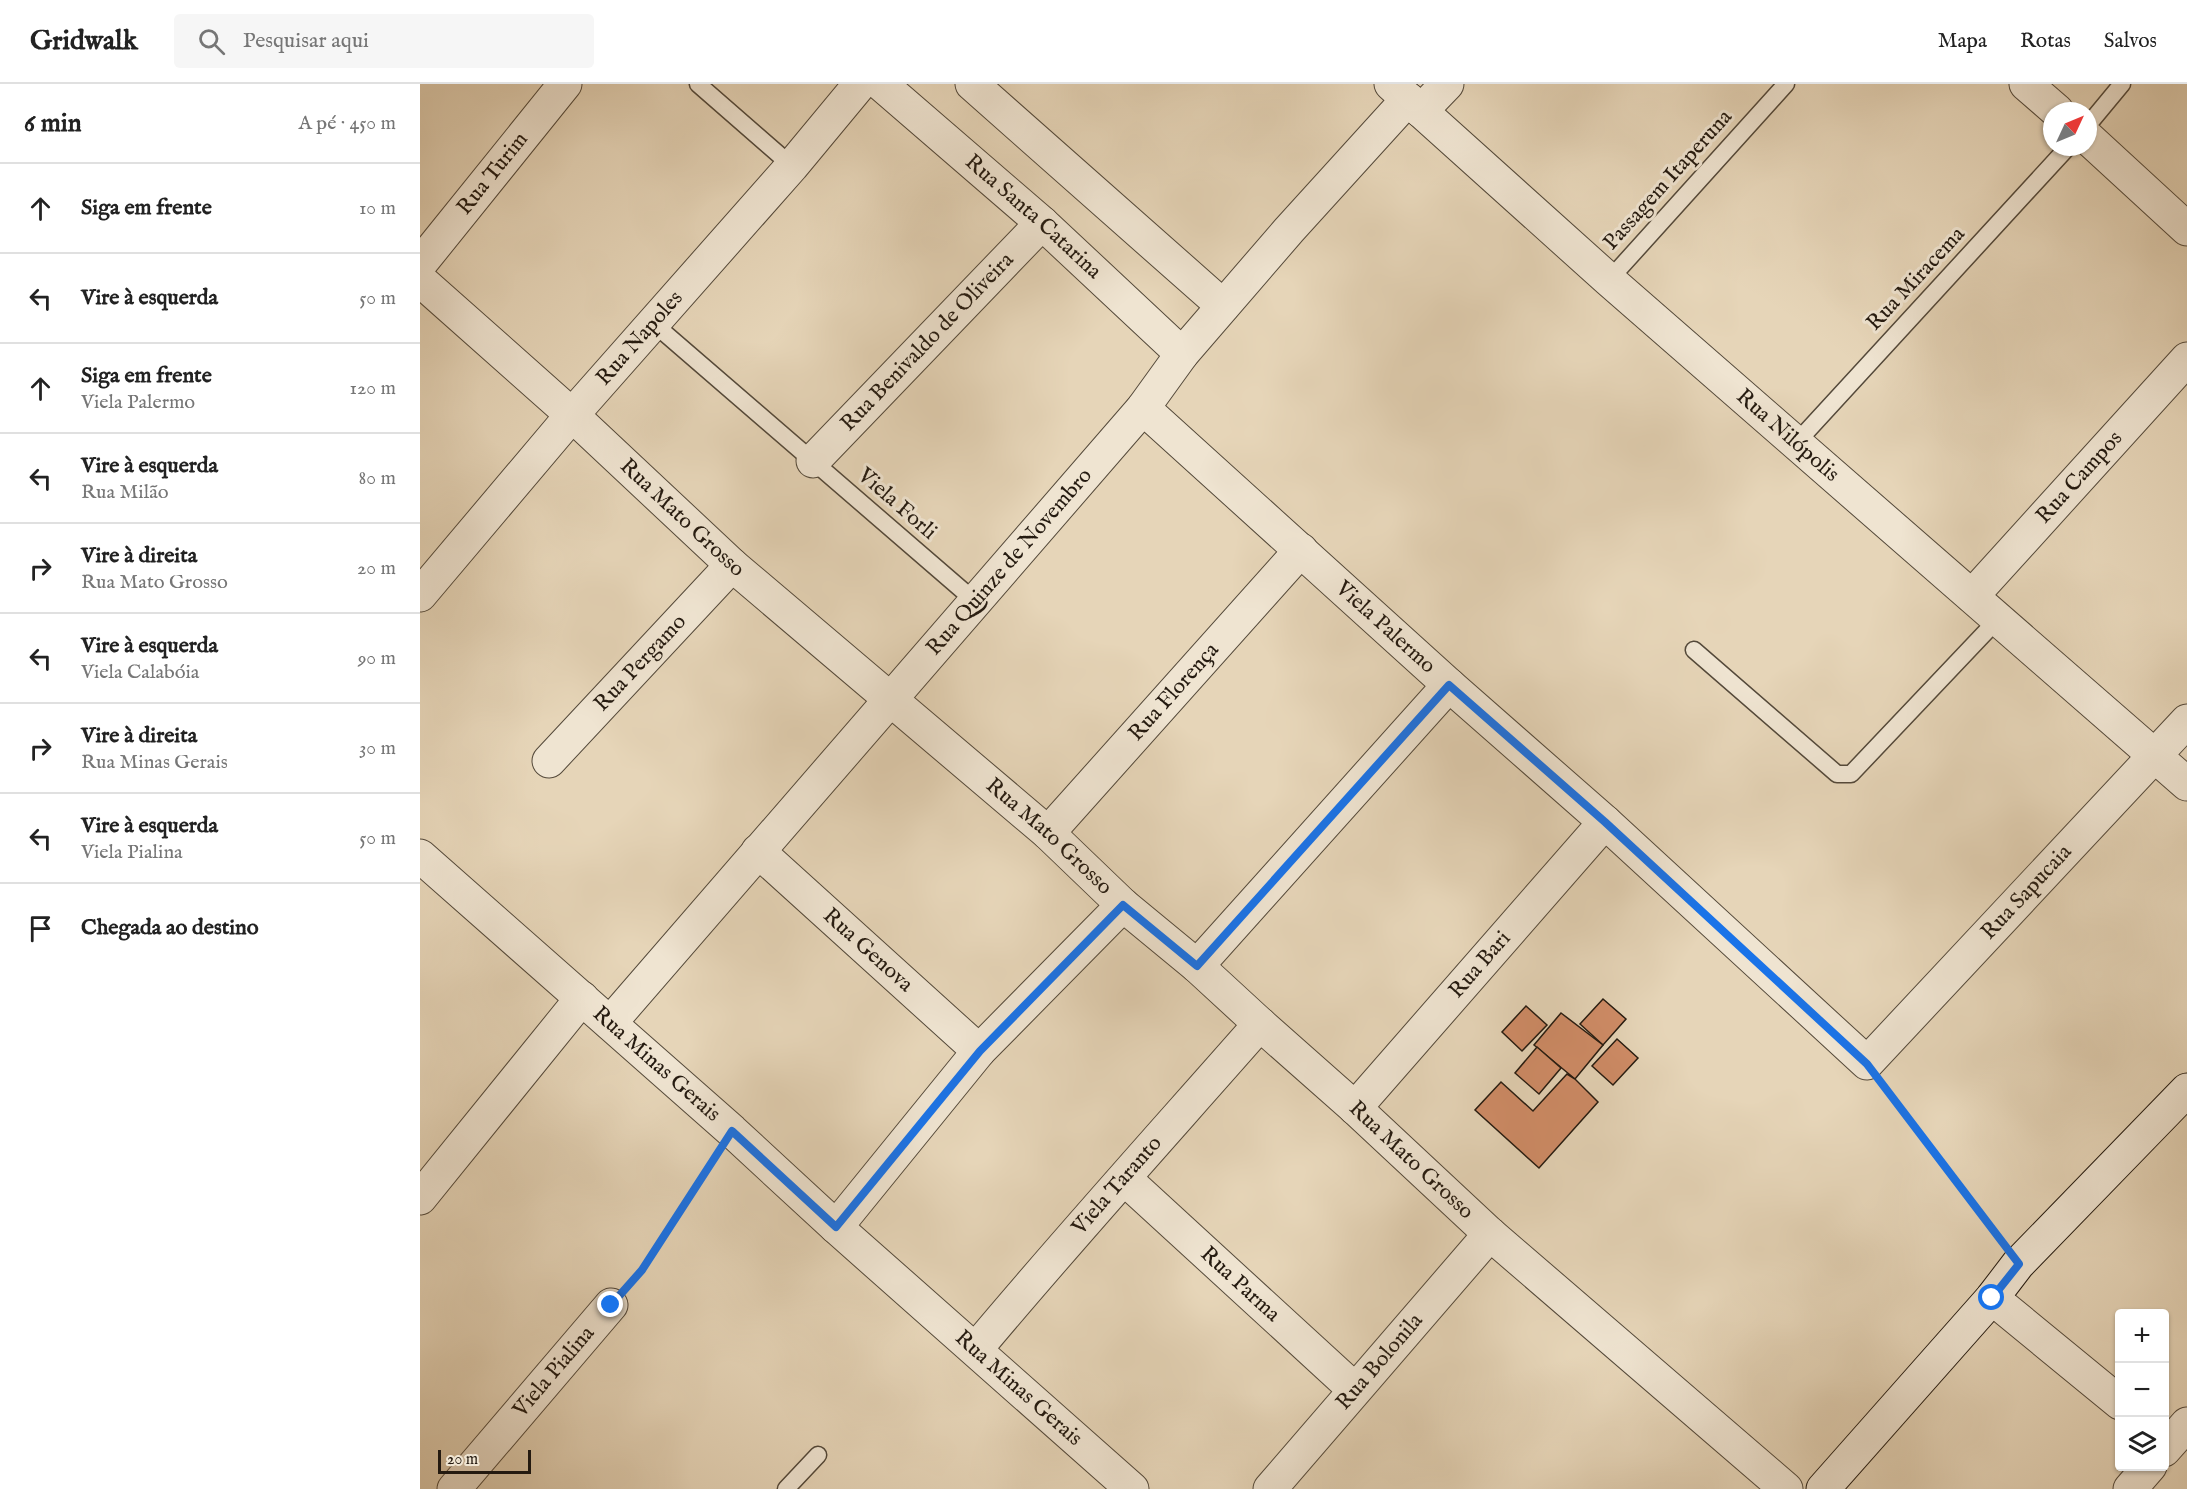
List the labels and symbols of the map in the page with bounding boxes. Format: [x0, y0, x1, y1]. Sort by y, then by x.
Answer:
north arrow [2043, 102, 2097, 156]
street label: Passagem Itaperuna [1597, 103, 1739, 256]
street label: Rua Turim [451, 126, 535, 221]
street label: Rua Santa Catarina [959, 148, 1108, 286]
street label: Rua Miracema [1861, 221, 1972, 337]
street label: Rua Benivaldo de Oliveira [835, 246, 1020, 438]
street label: Rua Napoles [590, 285, 689, 392]
street label: Rua Nilópolis [1730, 383, 1845, 488]
street label: Rua Campos [2030, 425, 2129, 530]
street label: Rua Mato Grosso [613, 453, 750, 584]
street label: Viela Forli [851, 461, 943, 546]
street label: Rua Quinze de Novembro [920, 462, 1099, 662]
street label: Viela Palermo [1329, 574, 1441, 680]
street label: Rua Pergamo [588, 608, 693, 718]
street label: Rua Florença [1123, 637, 1226, 747]
street label: Rua Mato Grosso [980, 772, 1118, 901]
street label: Rua Sapucaia [1975, 838, 2078, 946]
street label: Rua Genova [817, 902, 919, 999]
street label: Rua Bari [1443, 925, 1517, 1004]
street label: Rua Minas Gerais [586, 1000, 726, 1128]
street label: Rua Mato Grosso [1342, 1095, 1480, 1226]
street label: Viela Taranto [1065, 1130, 1168, 1242]
street label: Rua Parma [1194, 1241, 1286, 1329]
route start [1978, 1284, 2004, 1310]
route end [597, 1291, 623, 1317]
street label: Rua Bolonila [1330, 1307, 1430, 1416]
street label: Viela Pialina [506, 1320, 601, 1424]
street label: Rua Minas Gerais [949, 1324, 1088, 1452]
scale bar [438, 1447, 531, 1474]

